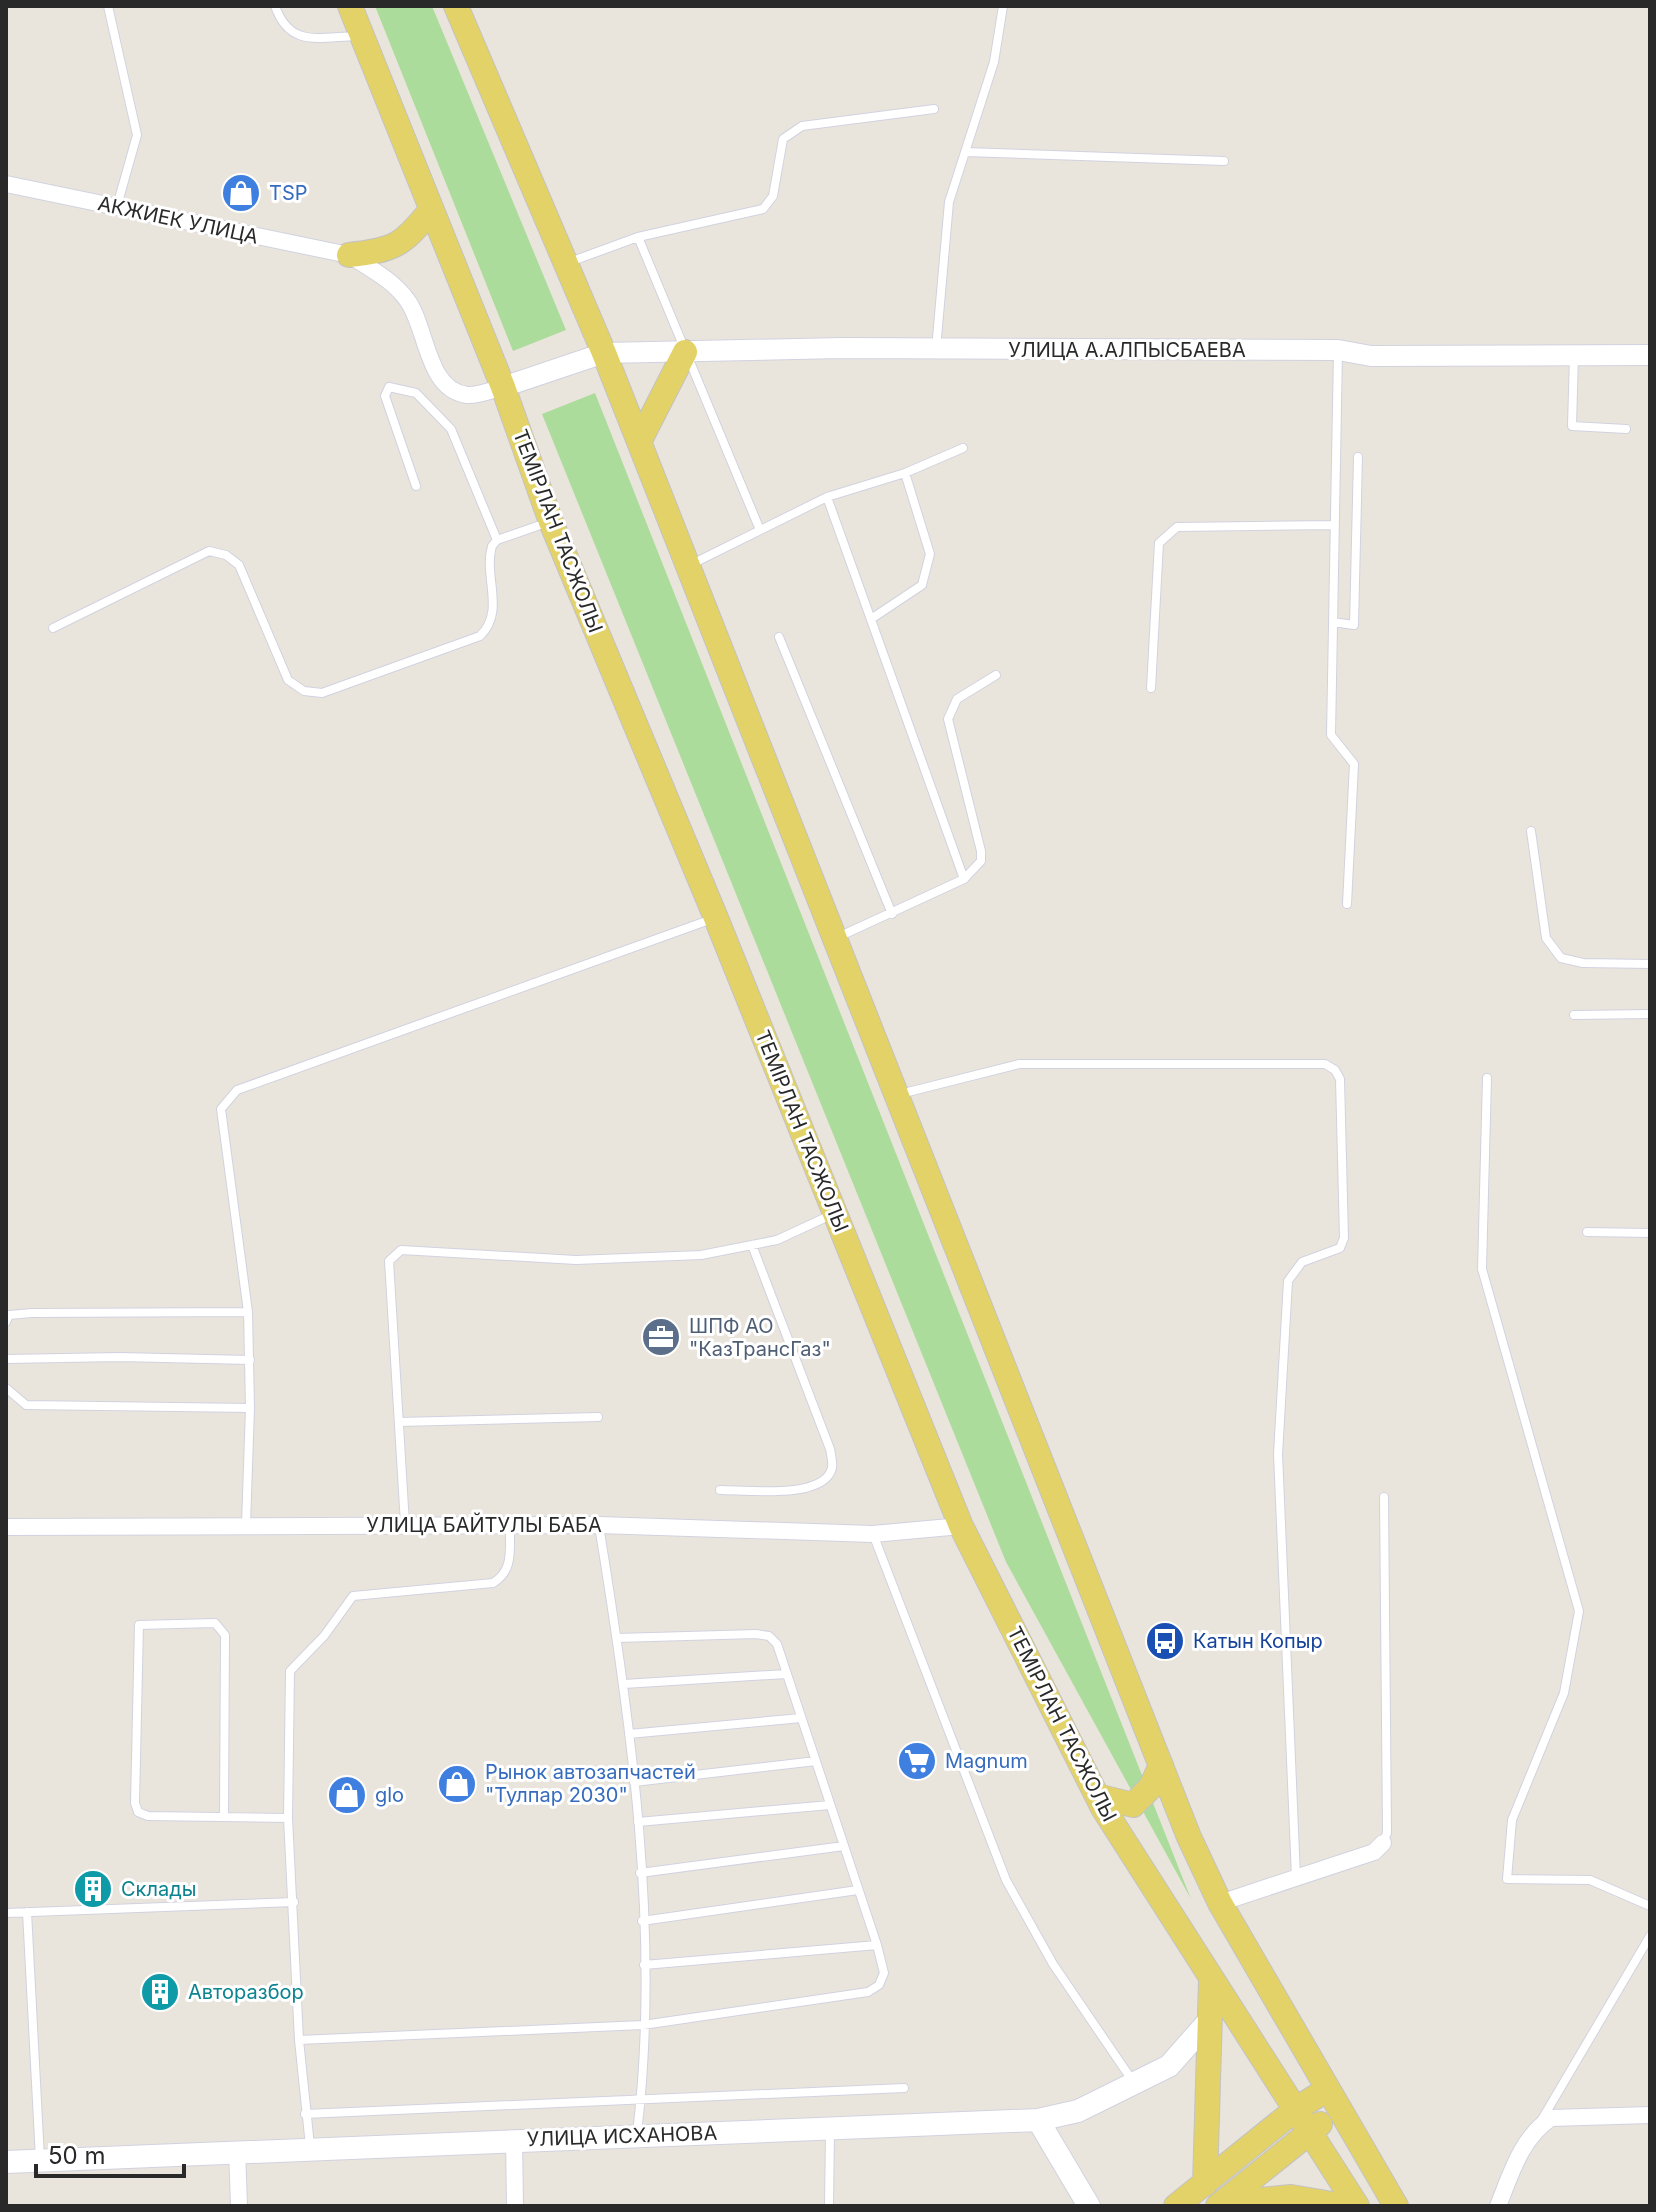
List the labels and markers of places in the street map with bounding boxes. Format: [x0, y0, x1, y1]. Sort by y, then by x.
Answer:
shop icon: TSP [220, 172, 262, 214]
place label: TSP [269, 181, 308, 205]
place label: ШПФ АО "КазТрансГаз" [689, 1314, 831, 1361]
office icon: ШПФ АО "КазТрансГаз" [640, 1316, 682, 1358]
bus stop icon: Катын Копыр [1144, 1620, 1186, 1662]
place label: Катын Копыр [1193, 1629, 1323, 1653]
supermarket icon: Magnum [896, 1740, 938, 1782]
place label: Magnum [945, 1749, 1028, 1773]
place label: Рынок автозапчастей "Тулпар 2030" [485, 1760, 696, 1807]
shop icon: Рынок автозапчастей "Тулпар 2030" [436, 1763, 478, 1805]
shop icon: glo [326, 1774, 368, 1816]
place label: glo [375, 1783, 404, 1807]
building icon: Склады [72, 1868, 114, 1910]
place label: Склады [121, 1877, 196, 1901]
building icon: Авторазбор [139, 1971, 181, 2013]
place label: Авторазбор [188, 1980, 304, 2004]

